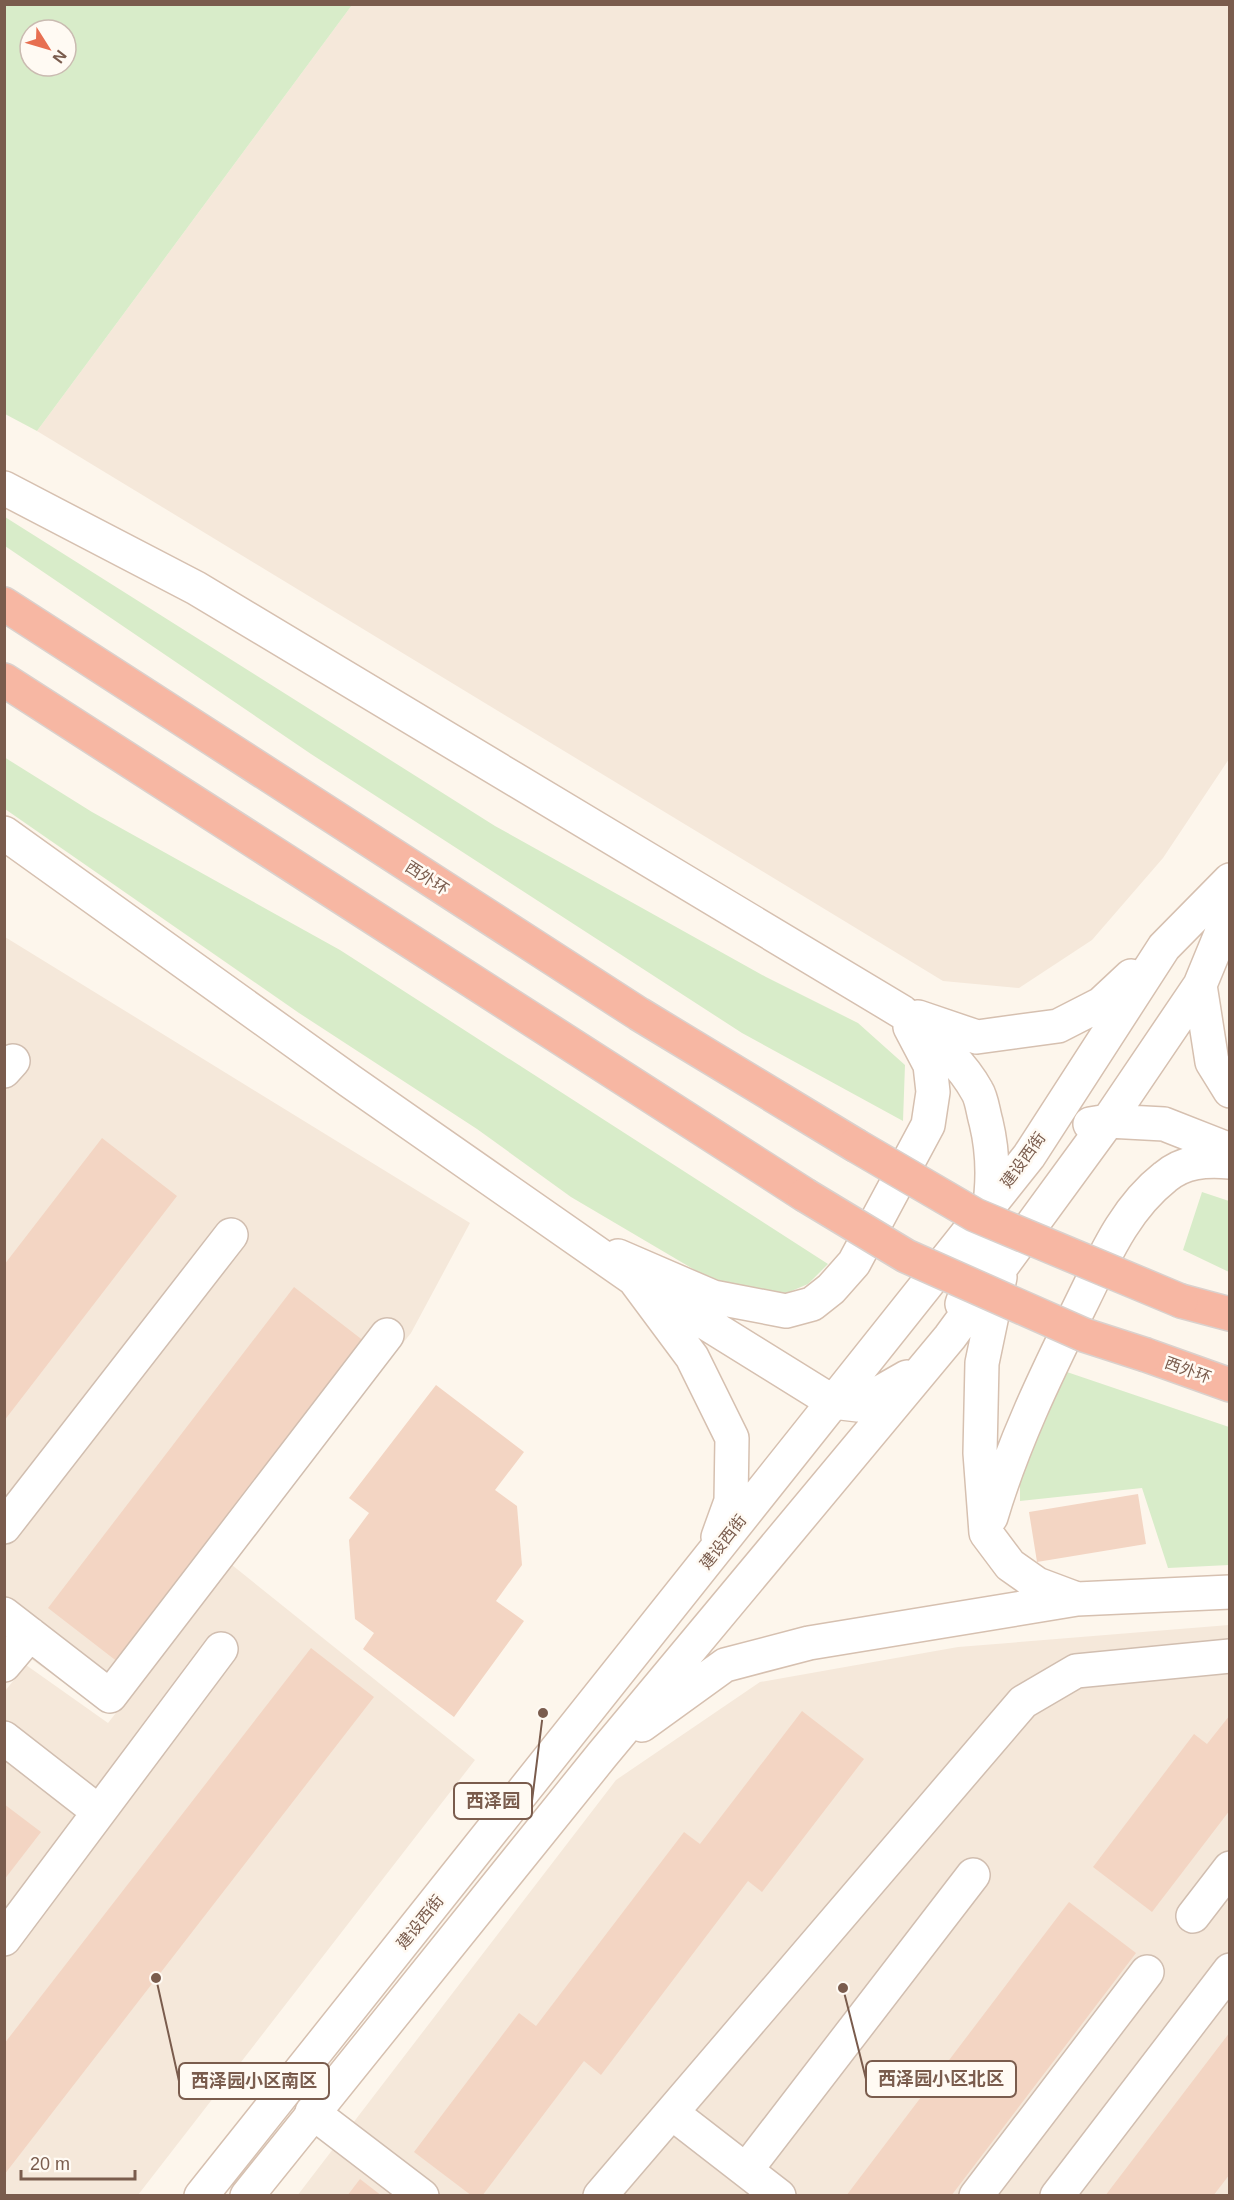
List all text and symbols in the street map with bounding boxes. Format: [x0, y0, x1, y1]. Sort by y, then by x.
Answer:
north arrow [18, 18, 78, 78]
text: N [49, 47, 70, 66]
street label: 西外环 [402, 858, 452, 898]
street label: 建设西街 [997, 1129, 1049, 1191]
street label: 西外环 [1163, 1354, 1213, 1386]
street label: 建设西街 [697, 1512, 749, 1572]
callout: 西泽园 [454, 1783, 532, 1819]
text: 西泽园 [466, 1791, 520, 1811]
street label: 建设西街 [393, 1892, 447, 1952]
callout: 西泽园小区北区 [866, 2061, 1016, 2097]
callout: 西泽园小区南区 [179, 2063, 329, 2099]
text: 西泽园小区北区 [878, 2069, 1004, 2089]
text: 西泽园小区南区 [191, 2071, 317, 2091]
scale bar [21, 2143, 135, 2181]
text: 20 m [30, 2154, 70, 2174]

